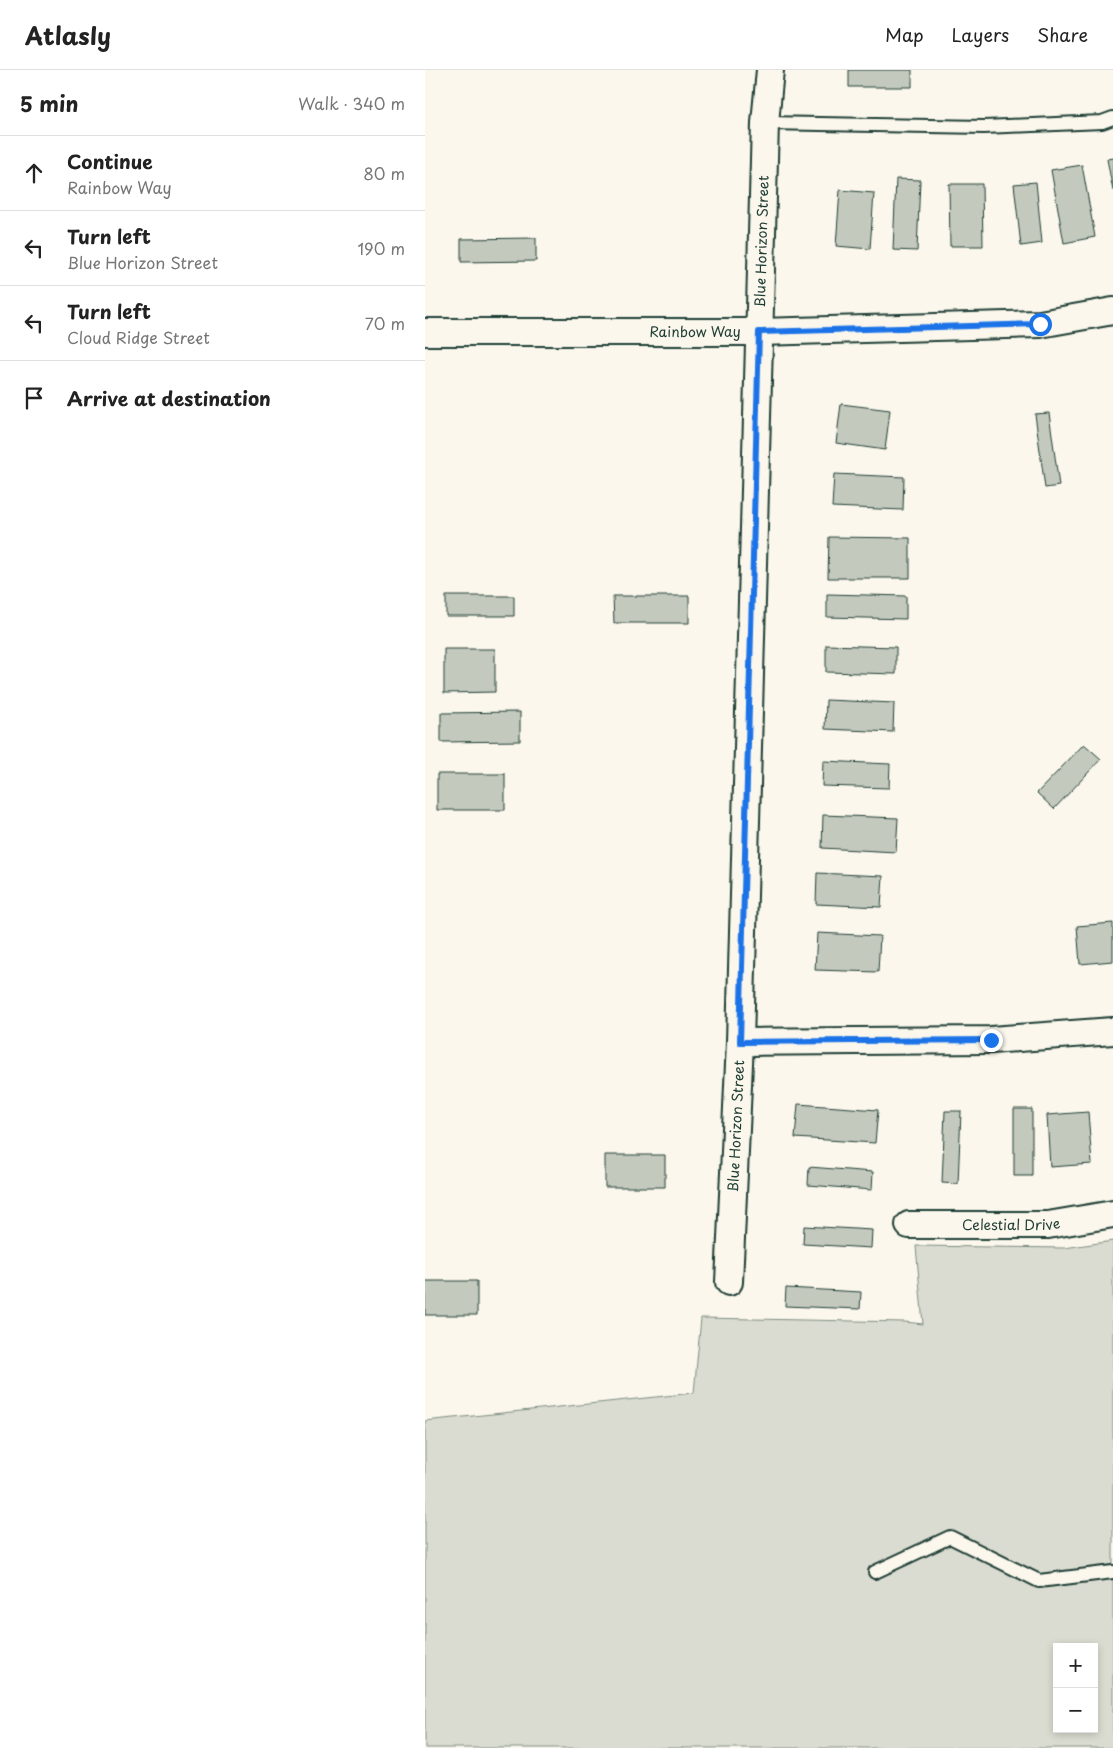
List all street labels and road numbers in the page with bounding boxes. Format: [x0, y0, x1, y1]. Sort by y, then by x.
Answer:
street label: Blue Horizon Street [749, 175, 774, 308]
street label: Rainbow Way [649, 321, 741, 342]
street label: Blue Horizon Street [722, 1059, 749, 1193]
street label: Celestial Drive [962, 1212, 1062, 1235]

